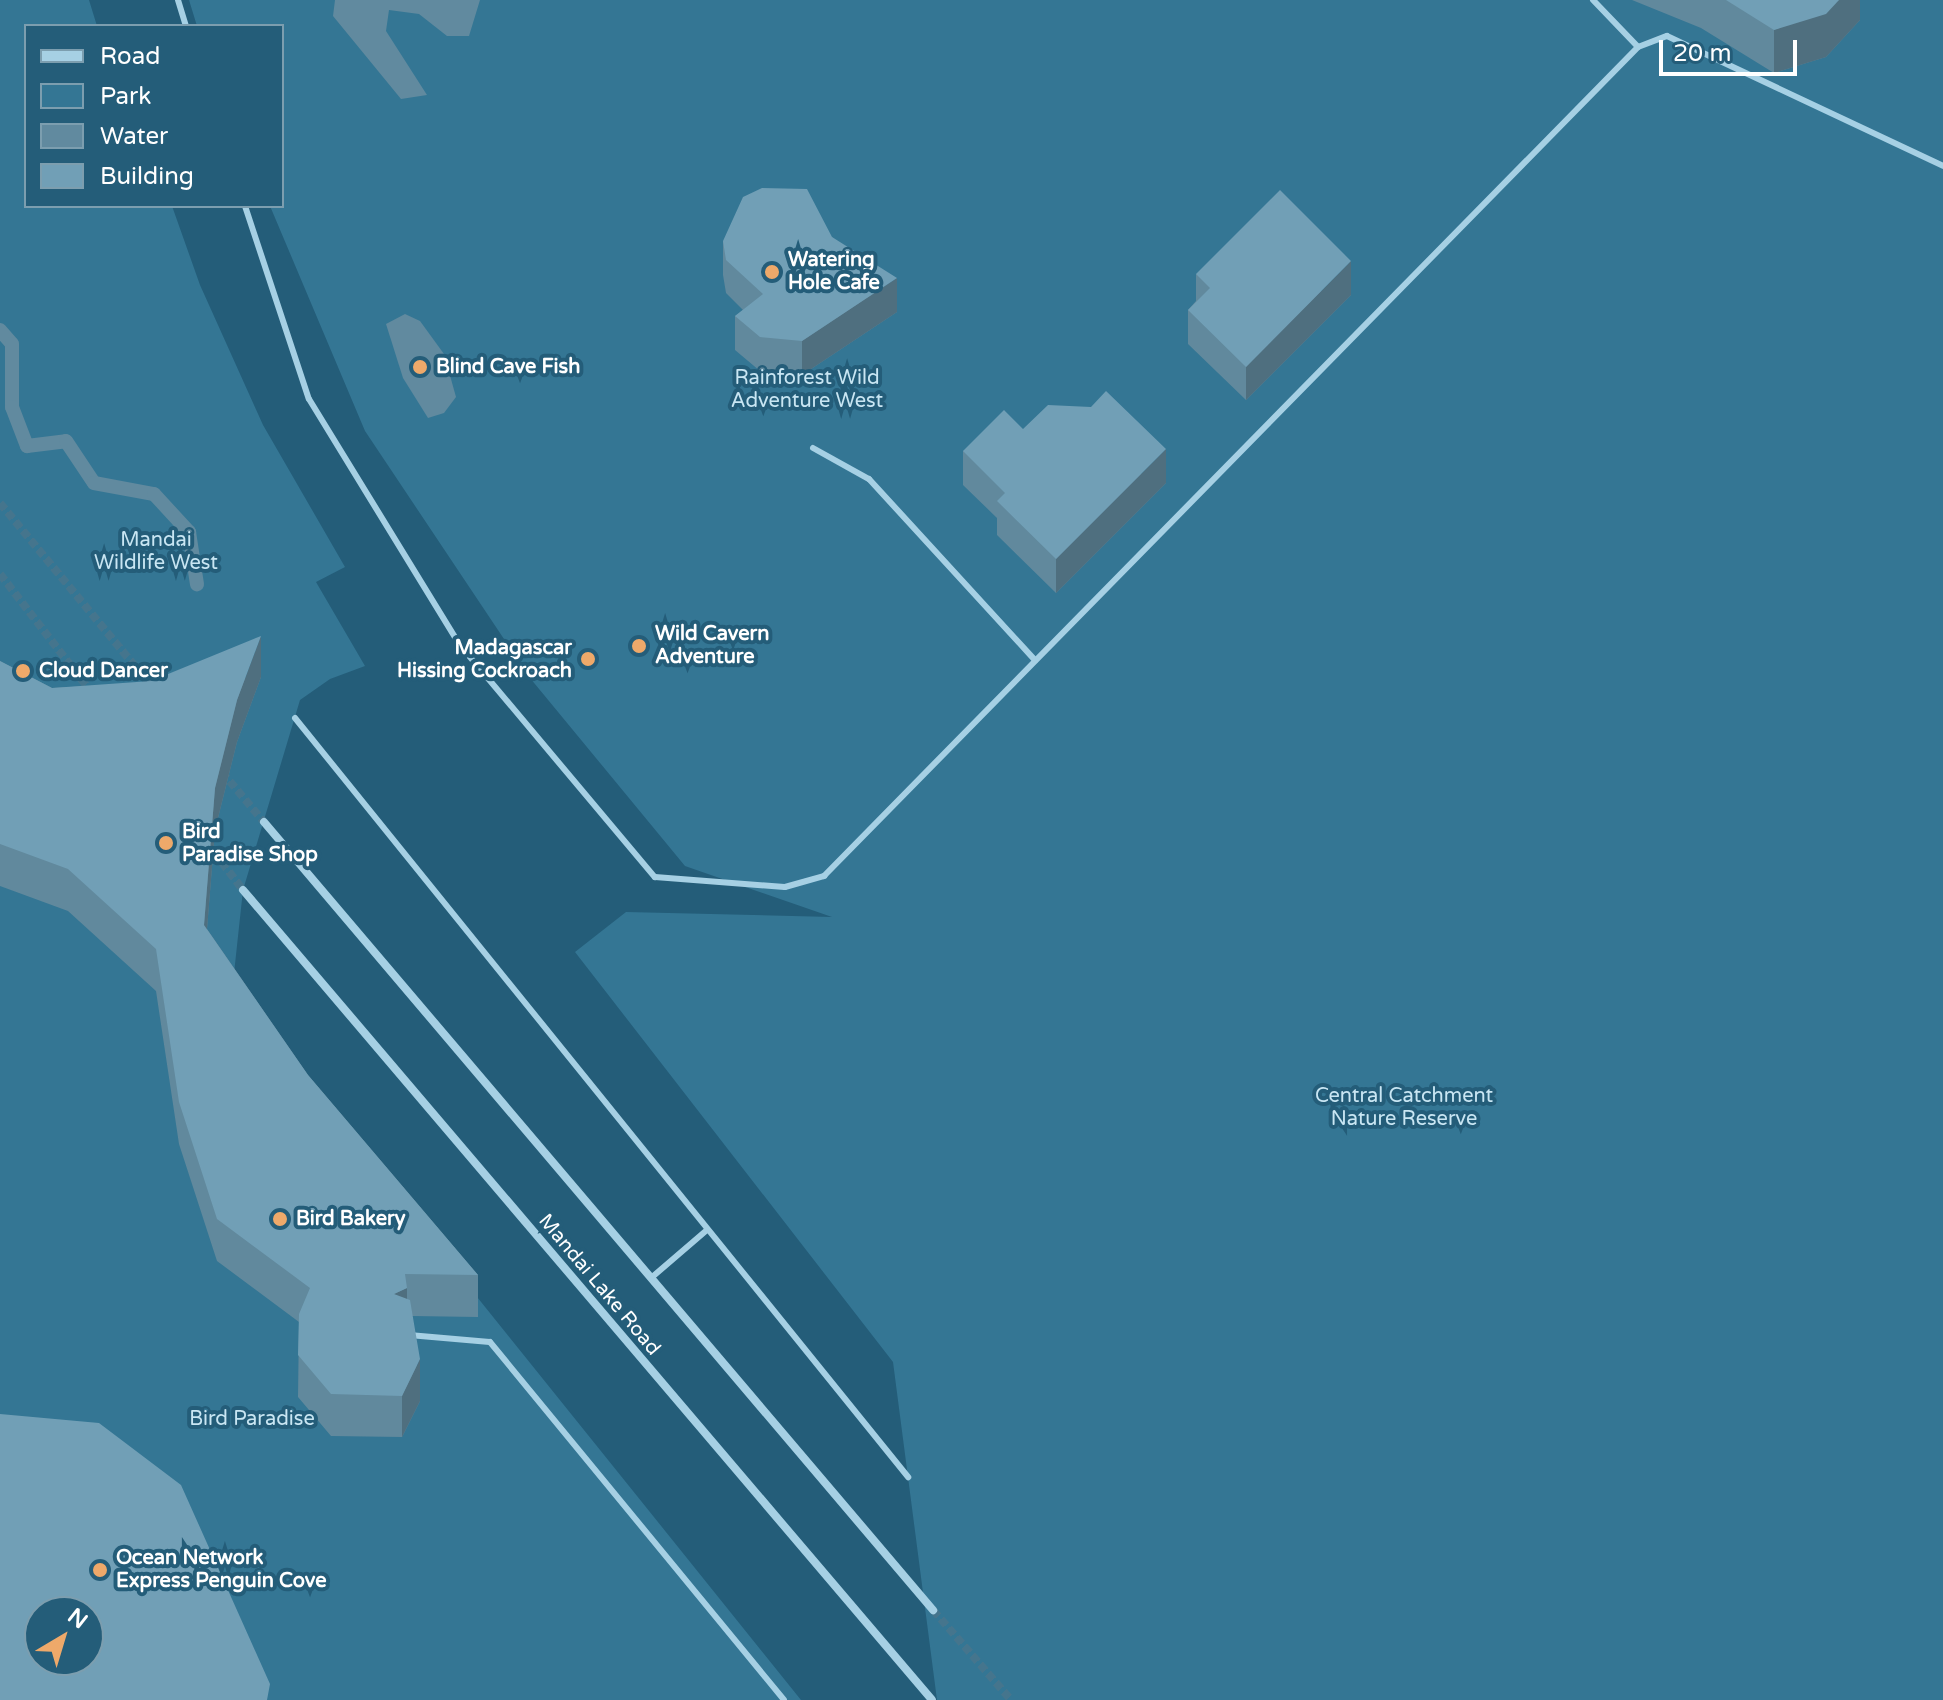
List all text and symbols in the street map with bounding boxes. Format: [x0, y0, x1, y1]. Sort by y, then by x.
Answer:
legend [24, 24, 284, 208]
scale bar [1663, 24, 1801, 74]
text: 20 m [1673, 39, 1731, 68]
text: Road [100, 42, 160, 71]
text: Park [100, 82, 151, 111]
text: Water [100, 122, 168, 151]
text: Building [100, 162, 194, 191]
place label: Watering Hole Cafe [788, 248, 880, 295]
marker: Watering Hole Cafe [763, 263, 781, 281]
place label: Blind Cave Fish [436, 355, 580, 379]
marker: Blind Cave Fish [411, 358, 429, 376]
park label: Rainforest Wild Adventure West [731, 366, 883, 413]
park label: Mandai Wildlife West [94, 528, 218, 575]
place label: Wild Cavern Adventure [655, 622, 769, 669]
place label: Madagascar Hissing Cockroach [397, 636, 572, 683]
marker: Wild Cavern Adventure [630, 637, 648, 655]
marker: Madagascar Hissing Cockroach [579, 650, 597, 668]
place label: Cloud Dancer [39, 659, 168, 683]
marker: Cloud Dancer [14, 662, 32, 680]
place label: Bird Paradise Shop [182, 820, 318, 867]
marker: Bird Paradise Shop [157, 834, 175, 852]
park label: Central Catchment Nature Reserve [1315, 1085, 1493, 1132]
place label: Bird Bakery [296, 1207, 405, 1231]
street label: Mandai Lake Road [533, 1209, 665, 1361]
marker: Bird Bakery [271, 1210, 289, 1228]
park label: Bird Paradise [189, 1407, 315, 1431]
place label: Ocean Network Express Penguin Cove [116, 1546, 326, 1593]
marker: Ocean Network Express Penguin Cove [91, 1561, 109, 1579]
north arrow [24, 1596, 104, 1676]
text: N [63, 1603, 93, 1634]

